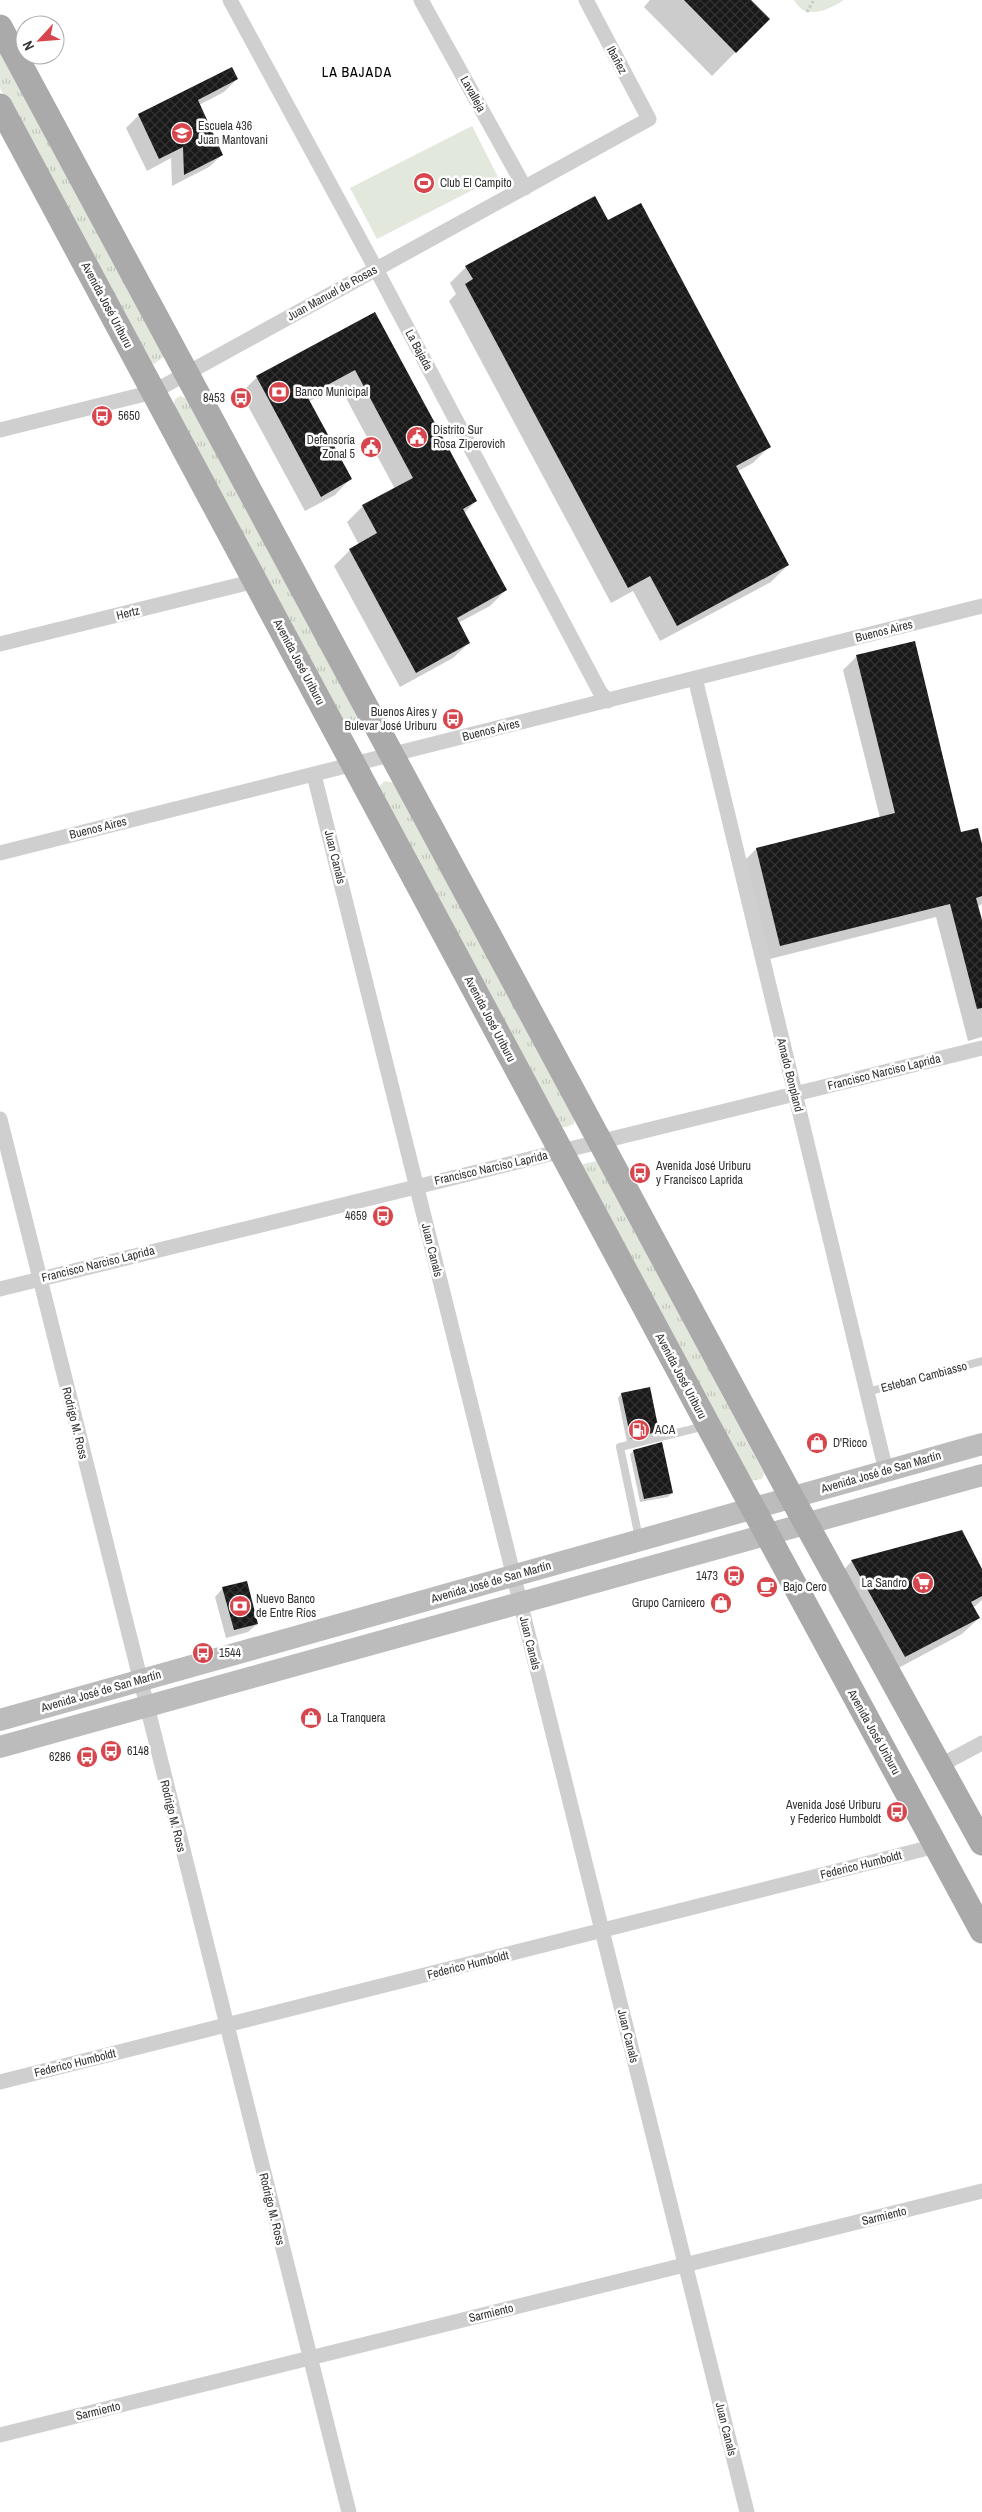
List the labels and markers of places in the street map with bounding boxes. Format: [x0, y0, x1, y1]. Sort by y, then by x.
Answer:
place label: Escuela 436 Juan Mantovani [198, 118, 268, 148]
school or university icon: Escuela 436 Juan Mantovani [170, 121, 194, 145]
sports icon: Club El Campito [412, 171, 436, 195]
place label: Club El Campito [440, 175, 512, 191]
bank icon: Banco Municipal [267, 380, 291, 404]
place label: Banco Municipal [295, 384, 368, 400]
bus stop icon: 8453 [229, 386, 253, 410]
place label: 8453 [203, 390, 225, 406]
bus stop icon: 5650 [90, 404, 114, 428]
place label: 5650 [118, 408, 140, 424]
place label: Distrito Sur Rosa Ziperovich [433, 422, 505, 452]
public building icon: Distrito Sur Rosa Ziperovich [405, 425, 429, 449]
place label: Defensoría Zonal 5 [307, 432, 356, 462]
public building icon: Defensoría Zonal 5 [359, 435, 383, 459]
place label: Buenos Aires y Bulevar José Uriburu [345, 704, 437, 734]
bus stop icon: Buenos Aires y Bulevar José Uriburu [441, 707, 465, 731]
place label: Avenida José Uriburu y Francisco Laprida [655, 1158, 751, 1188]
bus stop icon: Avenida José Uriburu y Francisco Laprida [628, 1161, 652, 1185]
bus stop icon: 4659 [371, 1204, 395, 1228]
place label: 4659 [345, 1208, 367, 1224]
fuel station icon: ACA [627, 1418, 651, 1442]
place label: ACA [654, 1422, 676, 1438]
shop icon: D'Ricco [805, 1431, 829, 1455]
place label: D'Ricco [833, 1435, 867, 1451]
bus stop icon: 1473 [722, 1564, 746, 1588]
place label: 1473 [696, 1568, 718, 1584]
supermarket icon: La Sandro [911, 1571, 935, 1595]
cafe icon: Bajo Cero [755, 1575, 779, 1599]
place label: La Sandro [862, 1575, 907, 1591]
place label: Bajo Cero [783, 1579, 827, 1595]
place label: Nuevo Banco de Entre Ríos [256, 1591, 316, 1621]
shop icon: Grupo Carnicero [709, 1591, 733, 1615]
bank icon: Nuevo Banco de Entre Ríos [228, 1594, 252, 1618]
place label: Grupo Carnicero [632, 1595, 705, 1611]
bus stop icon: 1544 [191, 1641, 215, 1665]
place label: 1544 [219, 1645, 241, 1661]
shop icon: La Tranquera [299, 1706, 323, 1730]
place label: La Tranquera [327, 1710, 386, 1726]
bus stop icon: 6148 [99, 1739, 123, 1763]
place label: 6148 [127, 1743, 149, 1759]
bus stop icon: 6286 [75, 1745, 99, 1769]
place label: 6286 [49, 1749, 71, 1765]
place label: Avenida José Uriburu y Federico Humboldt [785, 1797, 881, 1827]
bus stop icon: Avenida José Uriburu y Federico Humboldt [885, 1800, 909, 1824]

